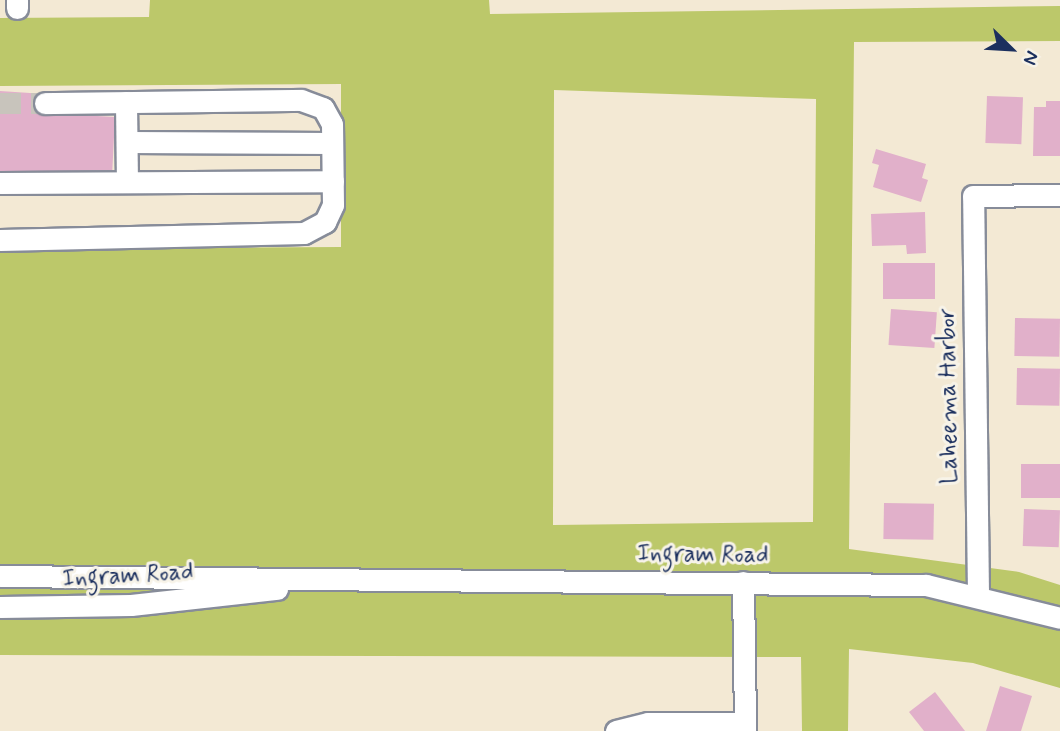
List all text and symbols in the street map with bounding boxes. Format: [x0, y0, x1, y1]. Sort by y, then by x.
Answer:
north arrow [976, 14, 1046, 84]
text: N [1017, 47, 1045, 69]
street label: Laheema Harbor [933, 307, 965, 485]
street label: Ingram Road [637, 539, 769, 571]
street label: Ingram Road [61, 558, 195, 594]

